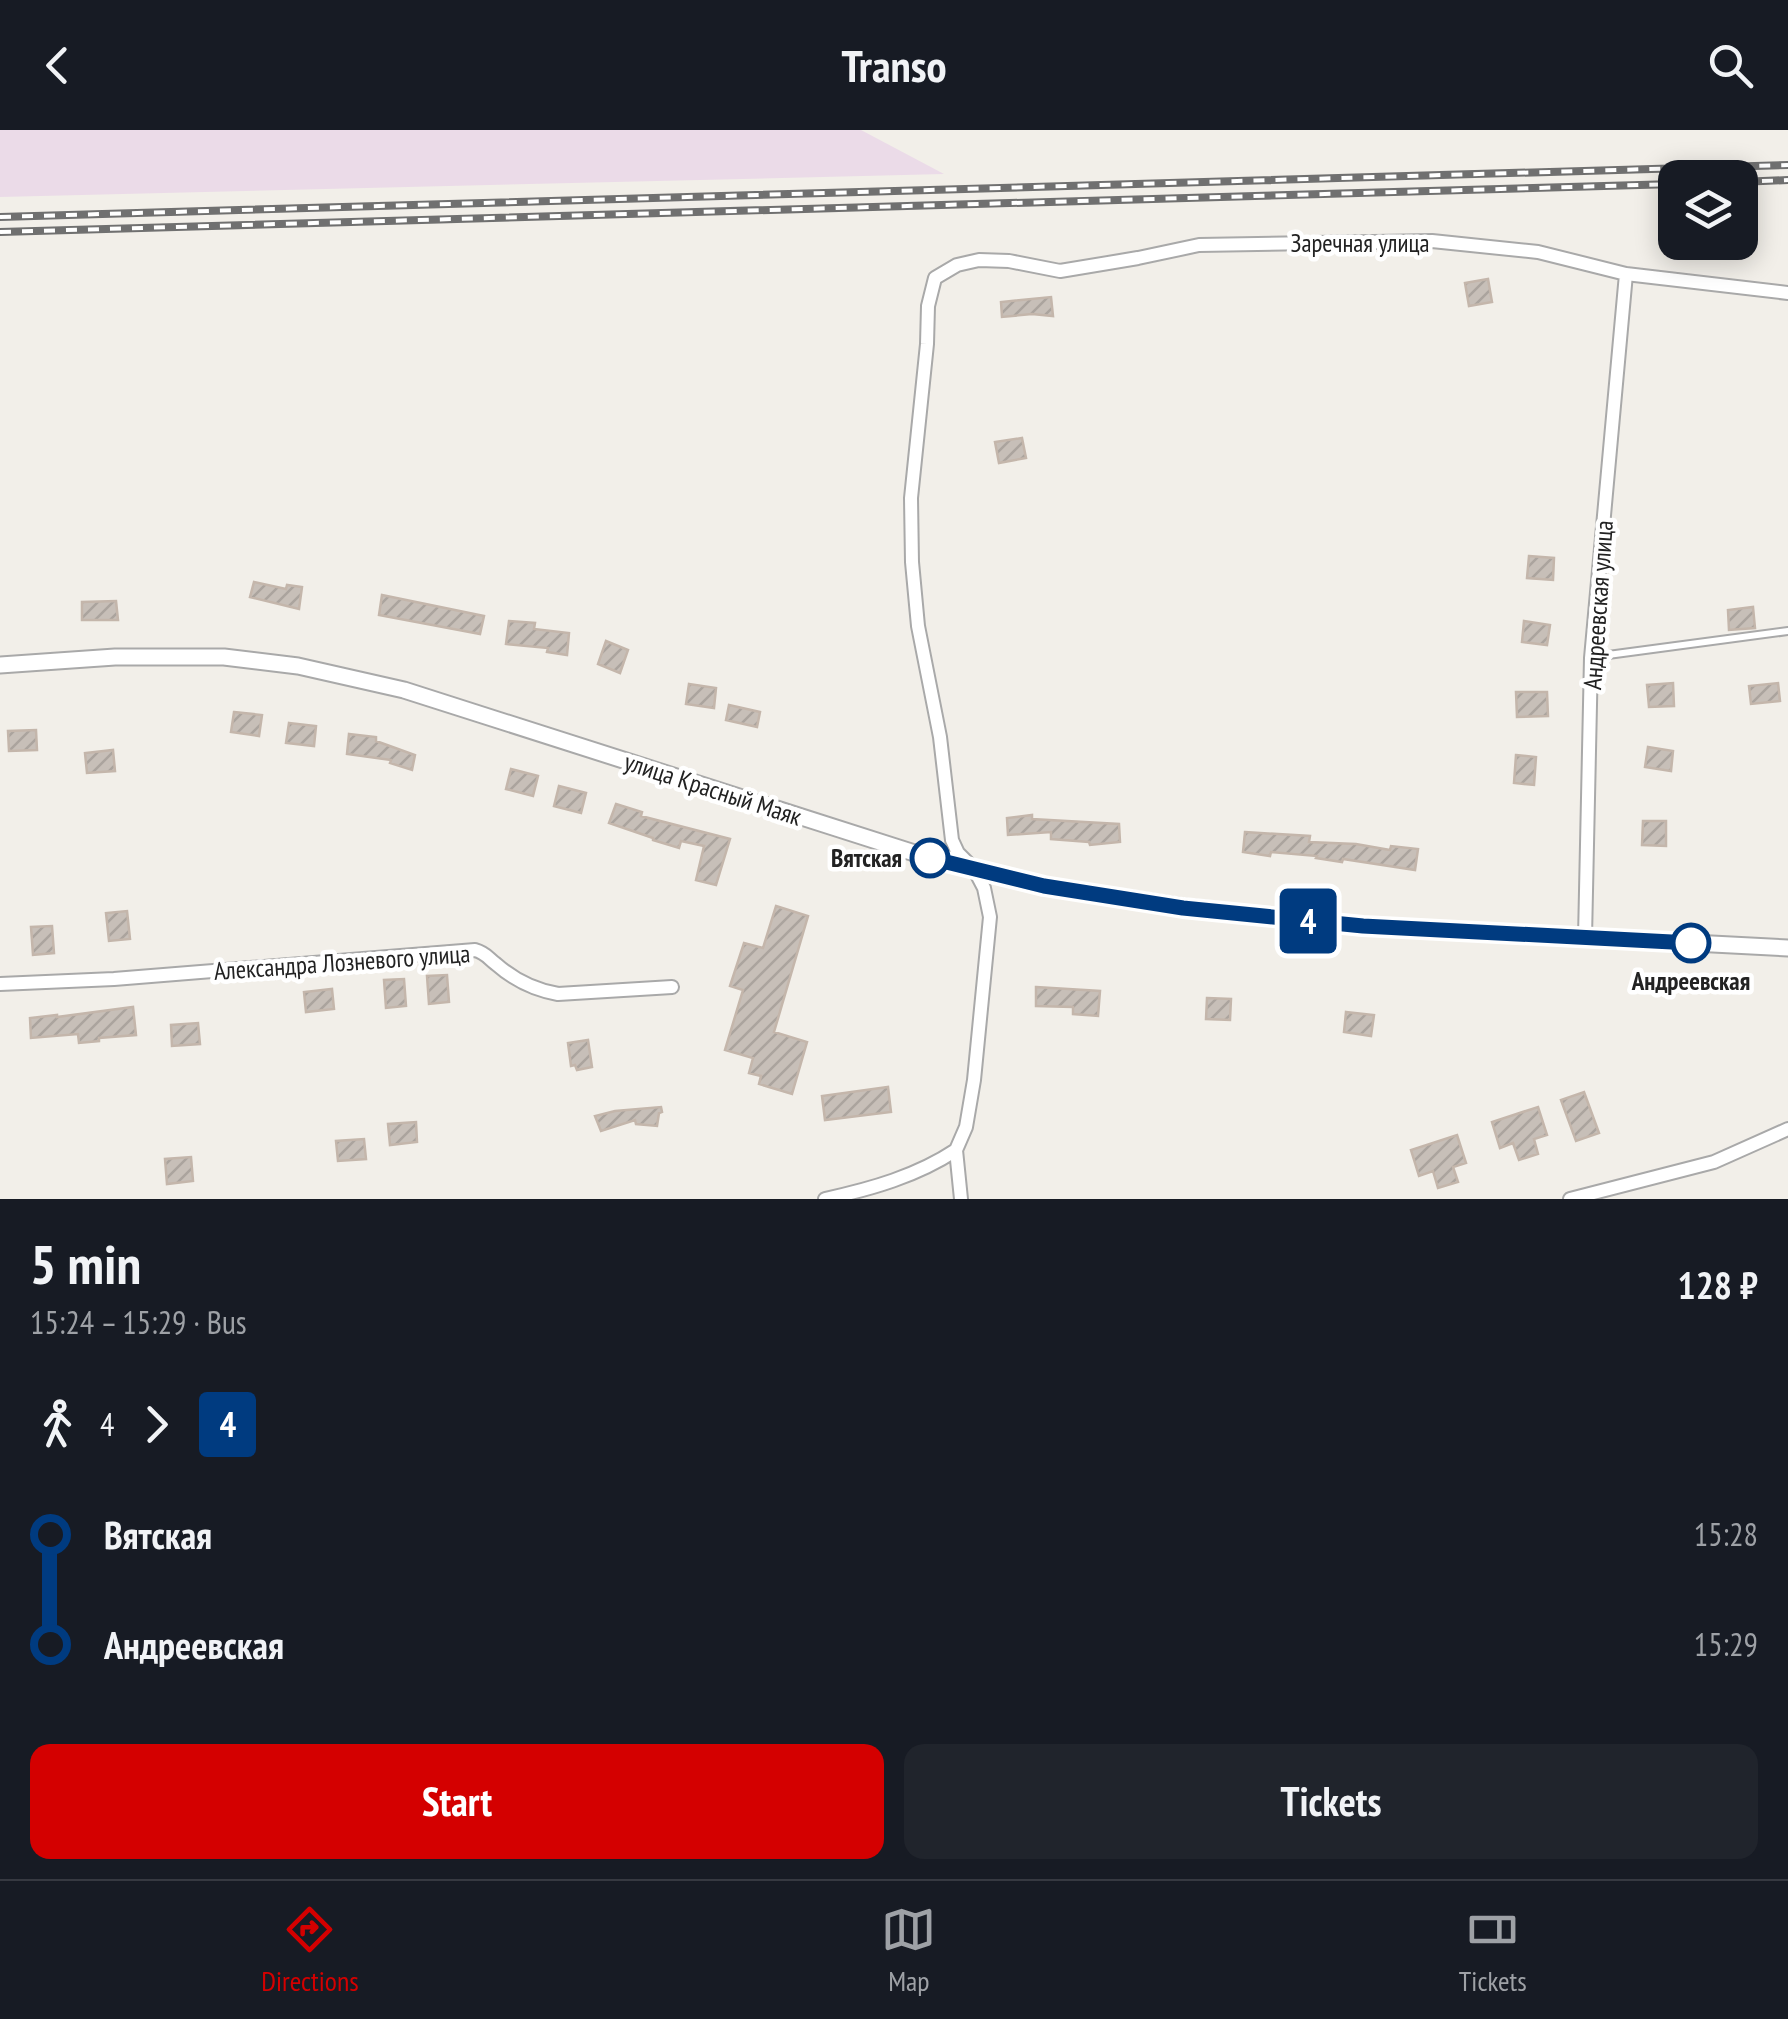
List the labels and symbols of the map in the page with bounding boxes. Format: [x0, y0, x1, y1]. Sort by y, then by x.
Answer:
street label: Заречная улица [1291, 227, 1429, 259]
street label: Андреевская улица [1576, 519, 1620, 691]
street label: улица Красный Маяк [620, 745, 806, 833]
marker: Вятская [911, 839, 949, 877]
place label: Вятская [831, 842, 902, 874]
line badge: 4 [1276, 888, 1340, 954]
marker: Андреевская [1672, 924, 1710, 962]
street label: Александра Лозневого улица [213, 937, 471, 987]
place label: Андреевская [1631, 965, 1750, 997]

